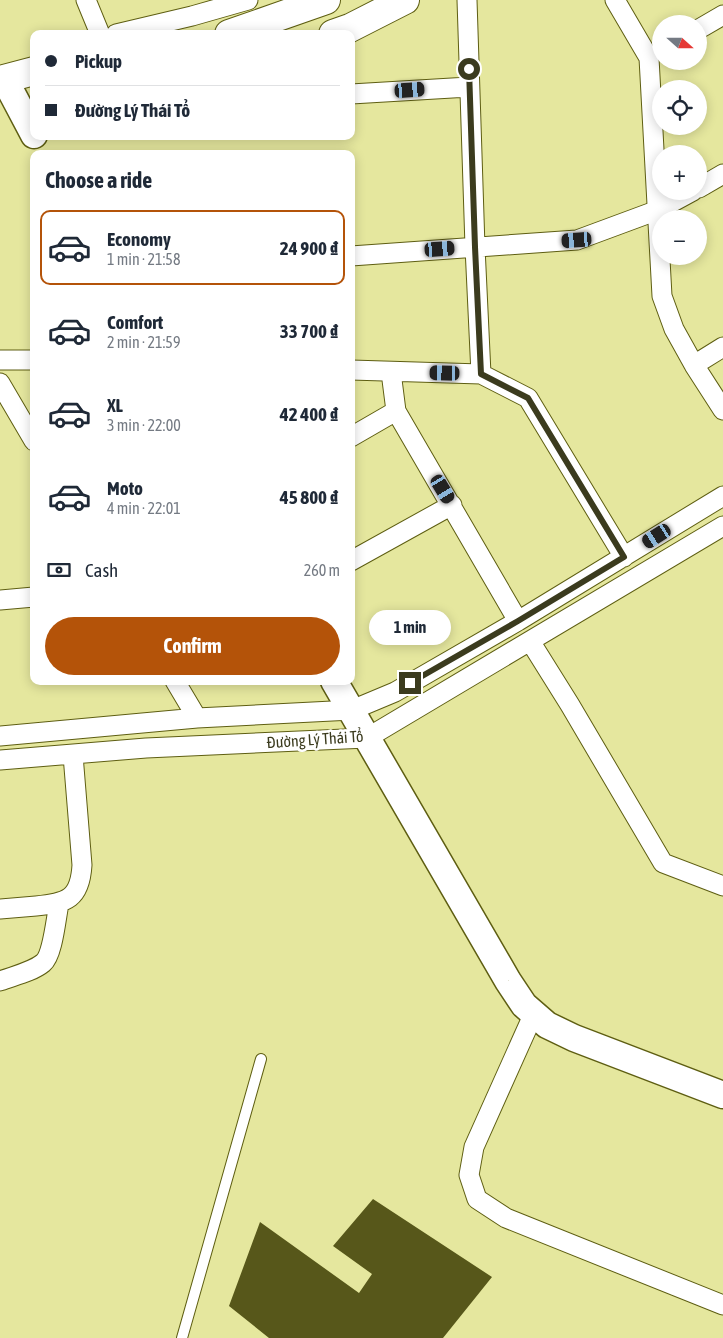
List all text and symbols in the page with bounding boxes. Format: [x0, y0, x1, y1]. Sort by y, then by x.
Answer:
north arrow [652, 15, 708, 70]
map controls [652, 15, 707, 265]
text: Pickup [75, 50, 122, 72]
route start [458, 58, 480, 80]
button: locate [652, 80, 707, 135]
car [394, 81, 425, 99]
text: Đường Lý Thái Tổ [75, 99, 190, 121]
button: + [652, 145, 707, 200]
text: Choose a ride [45, 167, 152, 193]
button: − [652, 210, 707, 265]
icon: car [47, 225, 92, 270]
text: Economy [107, 228, 171, 250]
car [561, 231, 592, 249]
text: 24 900 ₫ [280, 237, 338, 259]
car [424, 240, 455, 258]
text: 1 min · 21:58 [107, 250, 180, 268]
icon: car [47, 308, 92, 353]
text: Comfort [107, 311, 163, 333]
text: 33 700 ₫ [280, 320, 338, 342]
text: 2 min · 21:59 [107, 333, 180, 351]
car [429, 365, 460, 381]
icon: car [47, 391, 92, 436]
text: XL [107, 394, 123, 416]
text: 42 400 ₫ [280, 403, 338, 425]
text: 3 min · 22:00 [107, 416, 181, 434]
car [428, 472, 457, 506]
icon: car [47, 474, 92, 519]
text: Moto [107, 477, 143, 499]
text: 45 800 ₫ [280, 486, 338, 508]
text: 4 min · 22:01 [107, 499, 181, 517]
car [640, 522, 673, 550]
icon: cash [45, 556, 73, 584]
text: Cash [85, 559, 118, 581]
text: 260 m [304, 561, 340, 579]
callout: 1 min [369, 610, 451, 646]
button: Confirm [45, 617, 340, 675]
text: 1 min [394, 618, 426, 636]
route end [399, 672, 421, 694]
street label: Đường Lý Thái Tổ [266, 726, 364, 752]

